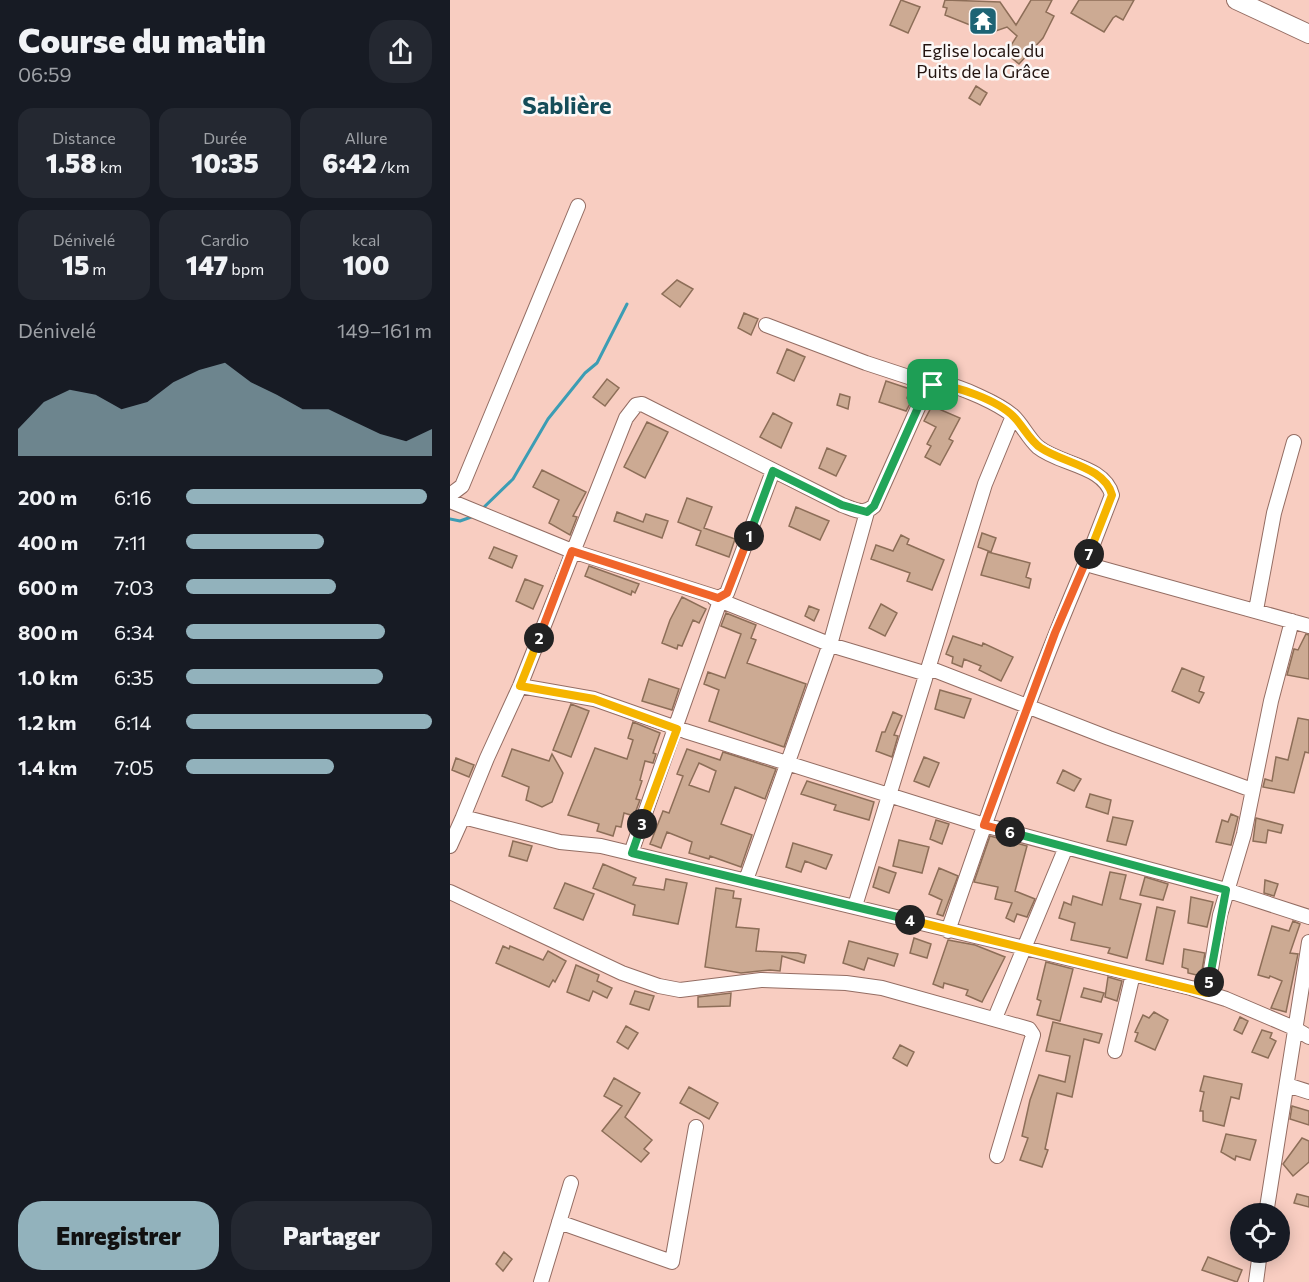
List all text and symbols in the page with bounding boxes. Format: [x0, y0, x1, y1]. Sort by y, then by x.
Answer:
temple icon: Eglise locale du Puits de la Grâce [967, 5, 999, 37]
text: Course du matin [18, 19, 266, 60]
button: share [369, 20, 432, 83]
place label: Eglise locale du Puits de la Grâce [916, 39, 1050, 82]
text: 06:59 [18, 62, 72, 86]
district label: Sablière [522, 90, 612, 119]
text: Distance [52, 128, 116, 147]
text: Durée [203, 128, 247, 147]
text: Allure [345, 128, 387, 147]
text: 1.58 [46, 147, 97, 178]
text: 10:35 [191, 147, 259, 178]
text: 6:42 [322, 147, 377, 178]
text: km [97, 157, 122, 176]
text: /km [377, 157, 410, 176]
text: Dénivelé [53, 230, 115, 249]
text: Cardio [201, 230, 249, 249]
text: kcal [352, 230, 380, 249]
text: 15 [62, 249, 89, 280]
text: 147 [186, 249, 228, 280]
text: 100 [342, 249, 390, 280]
text: m [89, 259, 106, 278]
text: bpm [228, 259, 264, 278]
text: Dénivelé [18, 318, 96, 342]
text: 149–161 m [337, 318, 432, 342]
pin [907, 359, 958, 410]
icon: arrive [916, 368, 949, 401]
text: 200 m [18, 485, 77, 509]
text: 6:16 [114, 485, 152, 509]
pin: 1 [734, 521, 764, 551]
text: 1 [745, 526, 753, 545]
text: 400 m [18, 530, 78, 554]
text: 7:11 [114, 530, 146, 554]
pin: 7 [1074, 539, 1104, 569]
text: 7 [1085, 544, 1093, 563]
text: 600 m [18, 575, 78, 599]
text: 7:03 [114, 575, 154, 599]
text: 800 m [18, 620, 78, 644]
text: 6:34 [114, 620, 154, 644]
pin: 2 [524, 623, 554, 653]
text: 2 [534, 628, 544, 647]
text: 1.0 km [18, 665, 78, 689]
text: 6:35 [114, 665, 154, 689]
text: 1.2 km [18, 710, 76, 734]
text: 6:14 [114, 710, 151, 734]
text: 1.4 km [18, 755, 77, 779]
text: 7:05 [114, 755, 154, 779]
pin: 3 [627, 809, 657, 839]
text: 3 [637, 814, 647, 833]
pin: 6 [995, 817, 1025, 847]
text: 6 [1005, 822, 1015, 841]
pin: 4 [895, 905, 925, 935]
text: 4 [905, 910, 915, 929]
pin: 5 [1194, 967, 1224, 997]
text: 5 [1204, 972, 1214, 991]
button: Enregistrer [18, 1201, 219, 1270]
button: Partager [231, 1201, 432, 1270]
map controls [1230, 1203, 1290, 1263]
button: locate [1230, 1203, 1290, 1263]

